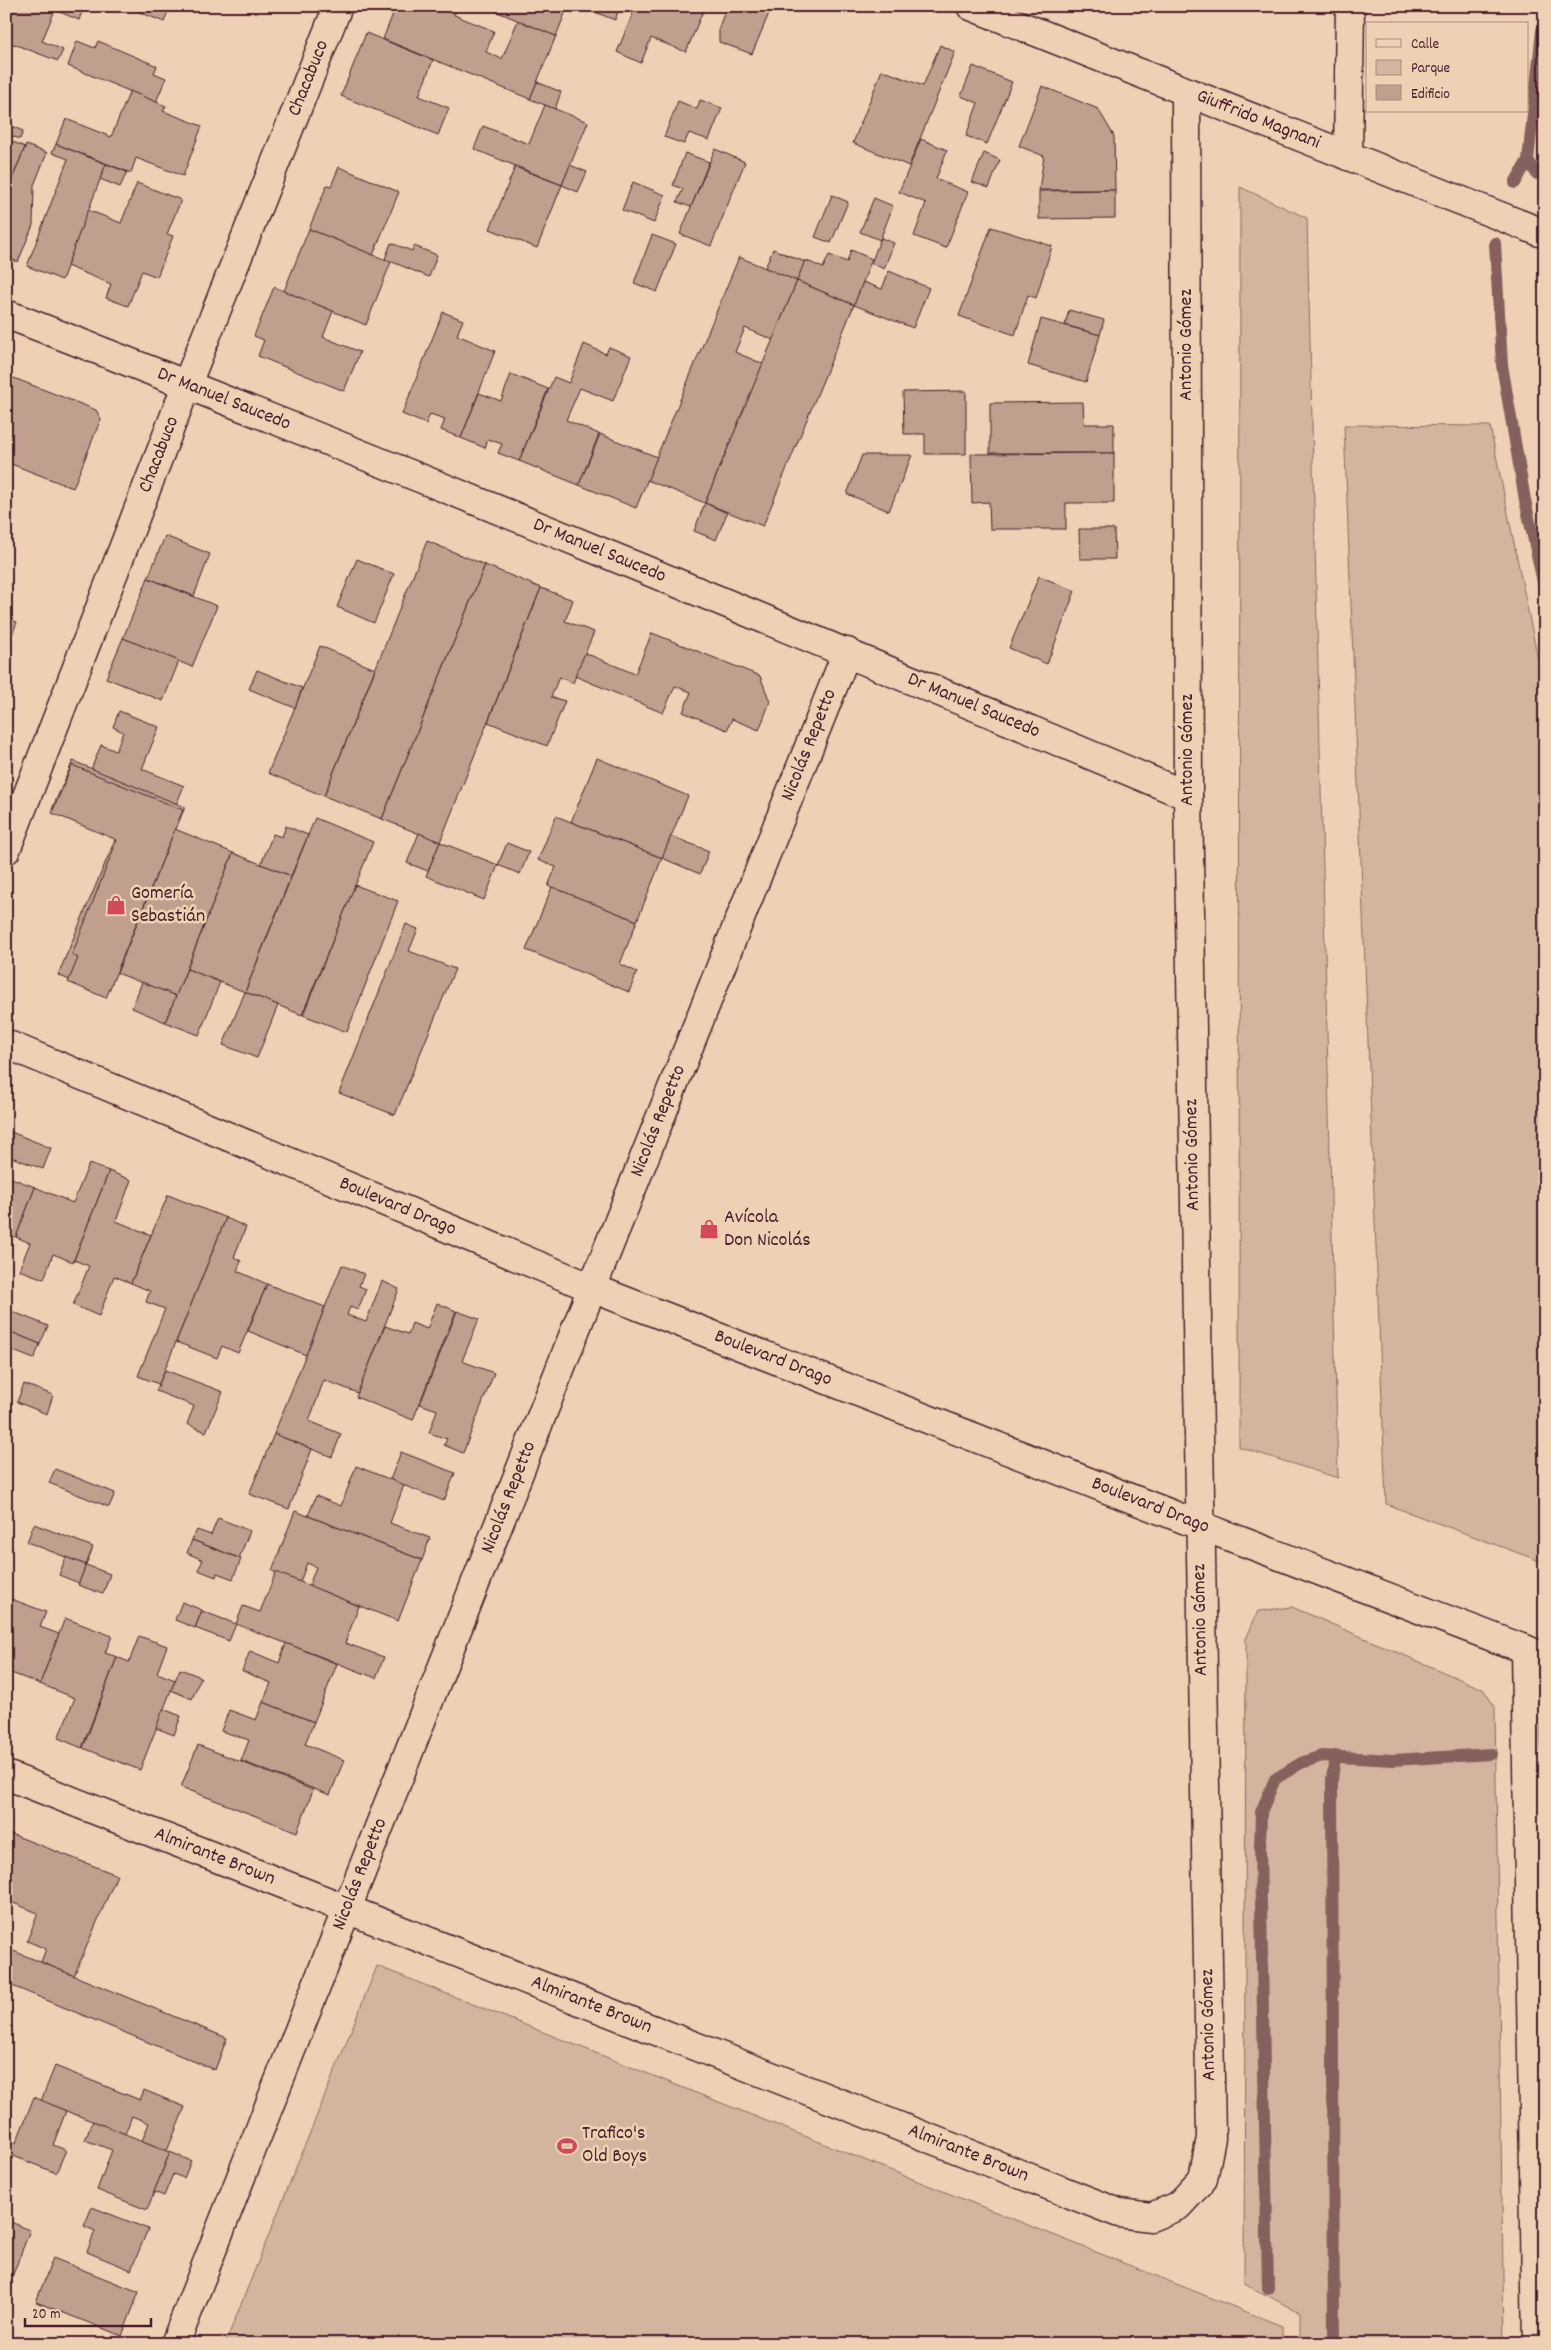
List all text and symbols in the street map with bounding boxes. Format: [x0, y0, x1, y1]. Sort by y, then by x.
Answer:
legend [1366, 22, 1528, 112]
text: Calle [1411, 34, 1440, 56]
street label: Chacabuco [281, 36, 337, 121]
text: Parque [1411, 58, 1451, 80]
street label: Giuffrido Magnani [1192, 83, 1325, 157]
text: Edificio [1411, 84, 1450, 106]
street label: Antonio Gómez [1173, 289, 1201, 401]
street label: Dr Manuel Saucedo [153, 360, 295, 439]
street label: Chacabuco [132, 412, 187, 497]
street label: Dr Manuel Saucedo [529, 511, 670, 591]
street label: Dr Manuel Saucedo [903, 666, 1044, 746]
street label: Nicolás Repetto [775, 685, 845, 806]
street label: Antonio Gómez [1174, 694, 1202, 806]
place label: Gomería Sebastián [131, 880, 205, 931]
shop icon: Gomería Sebastián [105, 894, 127, 916]
street label: Nicolás Repetto [624, 1061, 694, 1181]
street label: Antonio Gómez [1178, 1098, 1208, 1211]
street label: Boulevard Drago [335, 1170, 460, 1244]
place label: Avícola Don Nicolás [724, 1204, 811, 1255]
shop icon: Avícola Don Nicolás [698, 1218, 720, 1240]
street label: Boulevard Drago [710, 1323, 836, 1394]
street label: Nicolás Repetto [474, 1437, 544, 1558]
street label: Boulevard Drago [1087, 1470, 1213, 1542]
street label: Antonio Gómez [1186, 1563, 1216, 1676]
street label: Nicolás Repetto [326, 1814, 395, 1935]
street label: Almirante Brown [150, 1821, 279, 1893]
street label: Antonio Gómez [1194, 1968, 1224, 2081]
street label: Almirante Brown [527, 1969, 656, 2042]
street label: Almirante Brown [904, 2117, 1033, 2190]
place label: Trafico's Old Boys [582, 2120, 647, 2171]
sports icon: Trafico's Old Boys [556, 2135, 578, 2157]
scale bar [25, 2295, 151, 2327]
text: 20 m [32, 2304, 60, 2326]

